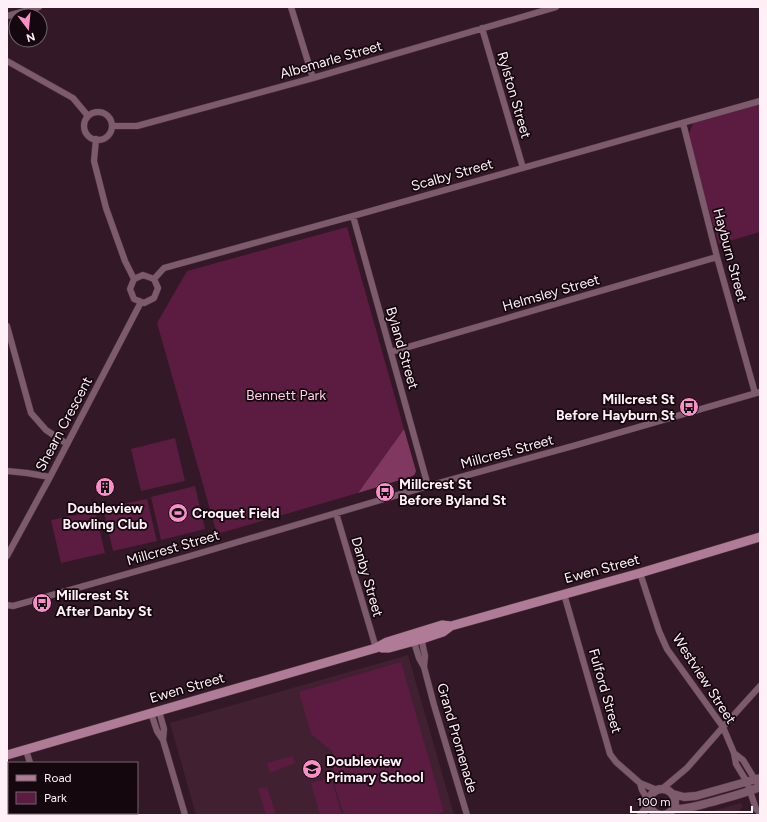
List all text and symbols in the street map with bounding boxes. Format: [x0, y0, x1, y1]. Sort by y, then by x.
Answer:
north arrow [8, 8, 48, 48]
text: N [25, 30, 37, 45]
street label: Albemarle Street [278, 37, 384, 83]
street label: Rylston Street [493, 50, 535, 140]
street label: Scalby Street [409, 155, 495, 195]
street label: Hayburn Street [709, 206, 751, 304]
street label: Helmsley Street [500, 271, 602, 315]
street label: Byland Street [382, 305, 422, 391]
street label: Shearn Crescent [32, 374, 96, 474]
park label: Bennett Park [246, 387, 326, 404]
place label: Millcrest St Before Hayburn St [556, 391, 675, 424]
bus stop icon: Millcrest St Before Hayburn St [678, 396, 700, 418]
street label: Millcrest Street [459, 431, 555, 473]
building icon: Doubleview Bowling Club [94, 476, 116, 498]
place label: Millcrest St Before Byland St [399, 476, 507, 509]
bus stop icon: Millcrest St Before Byland St [374, 481, 396, 503]
place label: Doubleview Bowling Club [63, 500, 147, 533]
sports icon: Croquet Field [167, 502, 189, 524]
place label: Croquet Field [192, 505, 280, 522]
street label: Millcrest Street [125, 527, 221, 569]
street label: Danby Street [347, 535, 387, 619]
street label: Ewen Street [563, 551, 641, 587]
place label: Millcrest St After Danby St [56, 587, 153, 620]
bus stop icon: Millcrest St After Danby St [31, 592, 53, 614]
street label: Westview Street [669, 631, 739, 727]
street label: Fulford Street [585, 647, 625, 735]
street label: Ewen Street [148, 669, 226, 707]
street label: Grand Promenade [433, 681, 481, 795]
place label: Doubleview Primary School [326, 753, 424, 786]
school or university icon: Doubleview Primary School [301, 758, 323, 780]
legend [8, 762, 138, 814]
text: Road [44, 771, 72, 785]
scale bar [631, 788, 752, 814]
text: Park [44, 791, 67, 805]
text: 100 m [637, 795, 671, 809]

